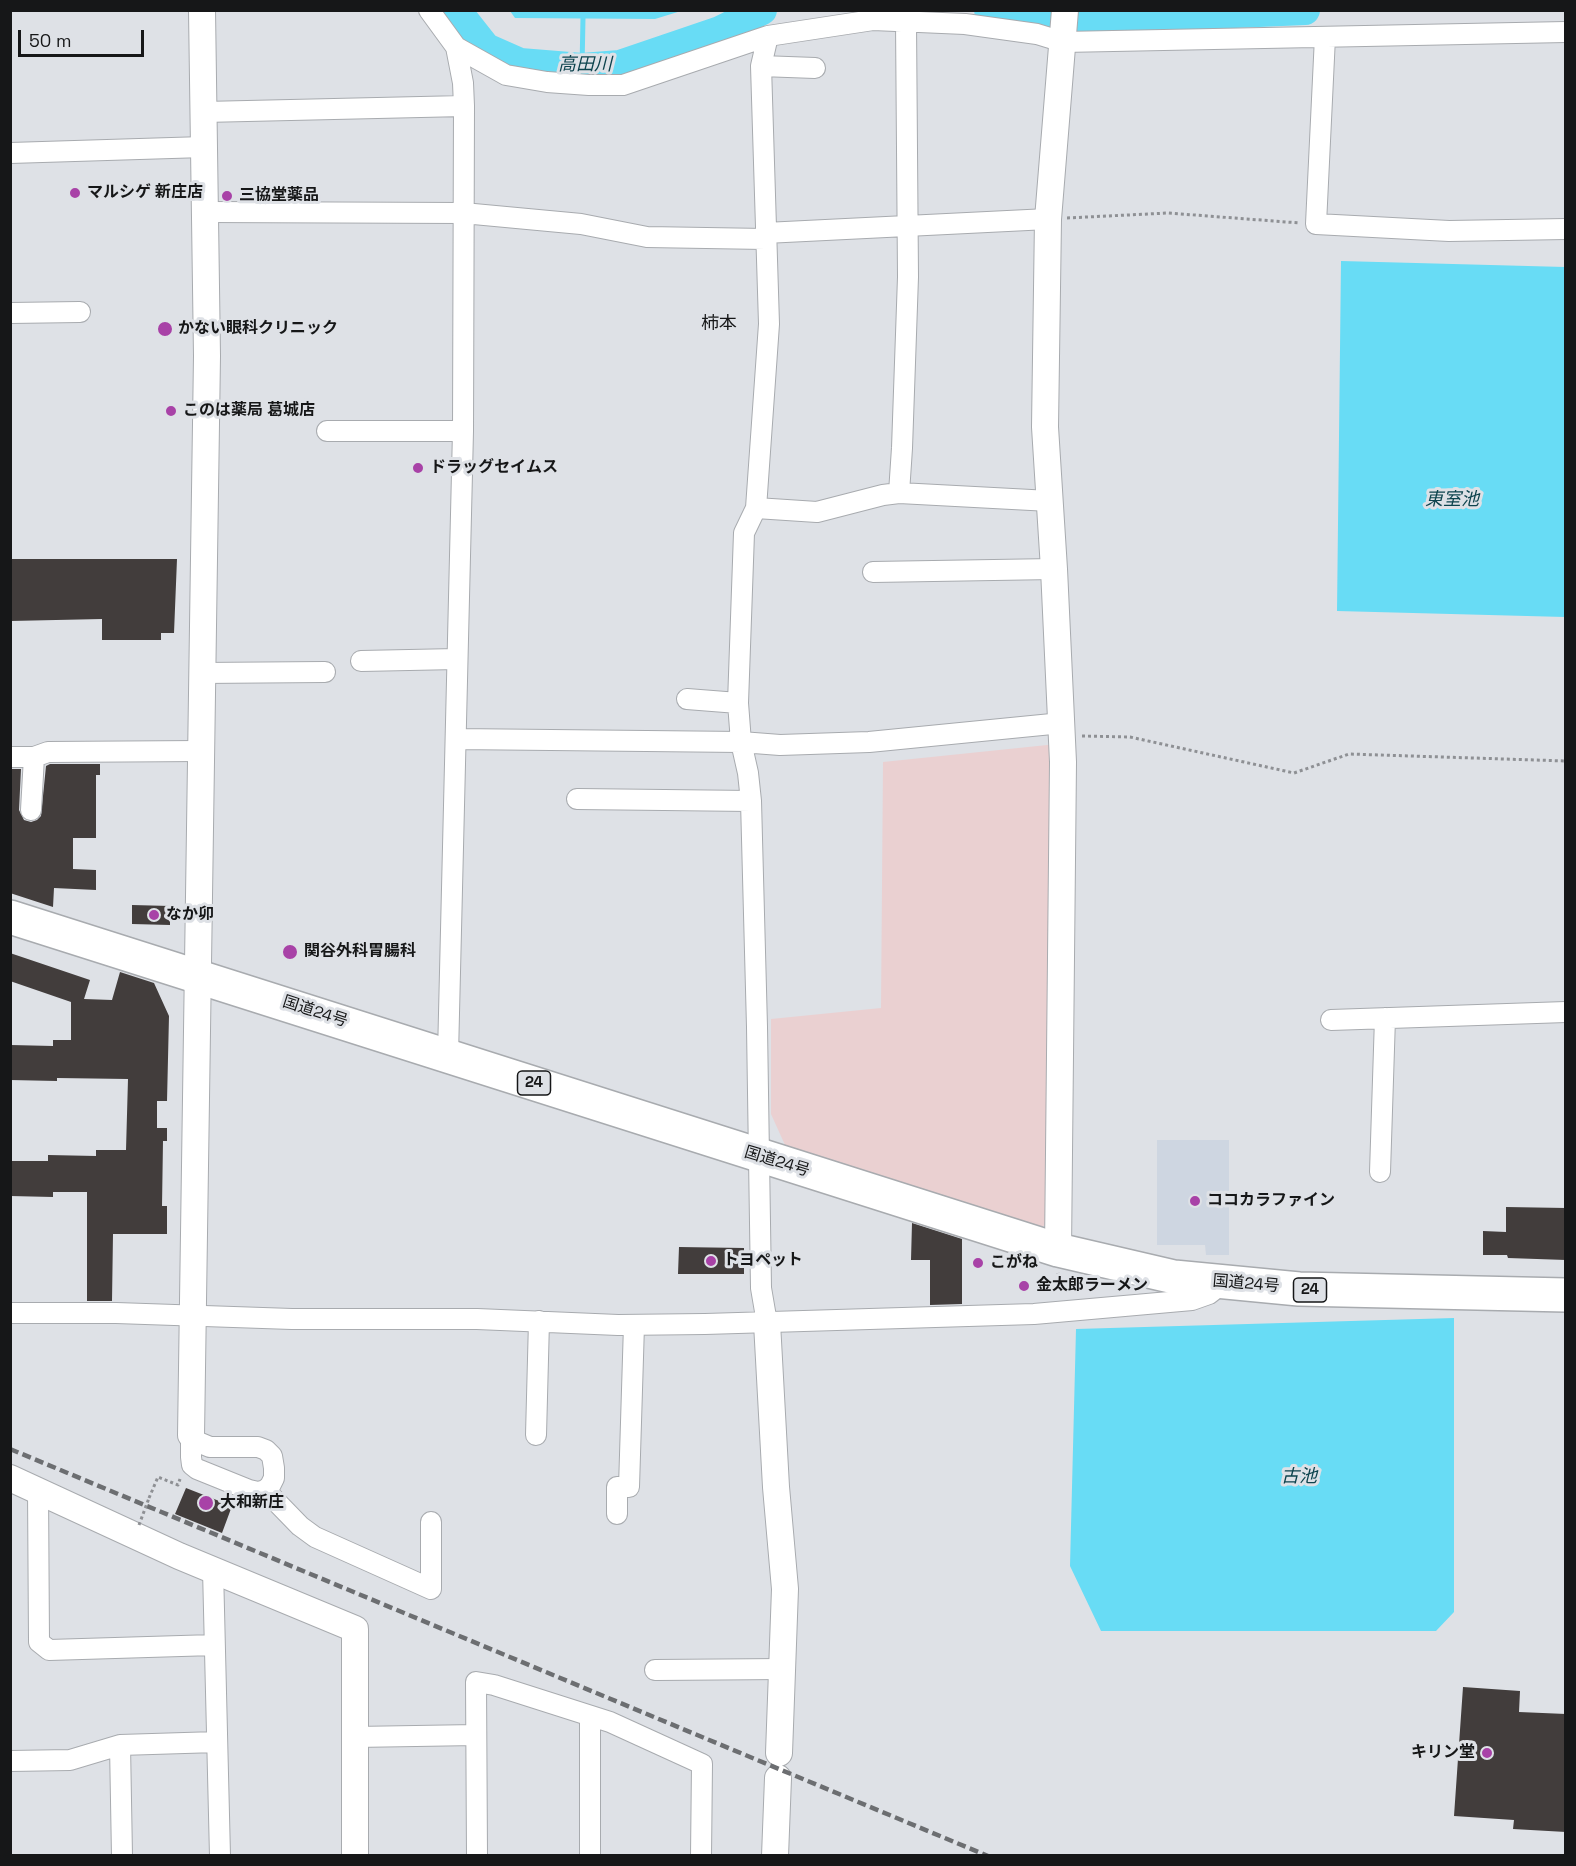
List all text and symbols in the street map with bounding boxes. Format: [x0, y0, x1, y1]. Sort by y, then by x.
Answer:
scale bar [21, 18, 147, 56]
text: 50 m [29, 29, 71, 52]
water label: 高田川 [558, 54, 612, 76]
place label: マルシゲ 新庄店 [87, 183, 203, 203]
marker: マルシゲ 新庄店 [68, 186, 82, 200]
place label: 三協堂薬品 [239, 186, 319, 206]
marker: 三協堂薬品 [220, 189, 234, 203]
district label: 柿本 [701, 313, 737, 335]
place label: かない眼科クリニック [178, 319, 338, 339]
marker: かない眼科クリニック [156, 320, 174, 338]
place label: このは薬局 葛城店 [183, 401, 315, 421]
marker: このは薬局 葛城店 [164, 404, 178, 418]
place label: ドラッグセイムス [430, 458, 558, 478]
marker: ドラッグセイムス [411, 461, 425, 475]
water label: 東室池 [1425, 489, 1479, 511]
place label: なか卯 [166, 905, 214, 925]
marker: なか卯 [147, 908, 161, 922]
place label: 関谷外科胃腸科 [304, 942, 416, 962]
marker: 関谷外科胃腸科 [281, 943, 299, 961]
street label: 国道24号 [280, 992, 350, 1032]
road number: 24 [518, 1071, 550, 1095]
street label: 国道24号 [742, 1143, 812, 1181]
place label: ココカラファイン [1207, 1191, 1335, 1211]
marker: ココカラファイン [1188, 1194, 1202, 1208]
place label: トヨペット [723, 1251, 803, 1271]
place label: こがね [990, 1253, 1038, 1273]
marker: トヨペット [704, 1254, 718, 1268]
marker: こがね [971, 1256, 985, 1270]
street label: 国道24号 [1212, 1272, 1280, 1296]
place label: 金太郎ラーメン [1036, 1276, 1148, 1296]
road number: 24 [1294, 1278, 1326, 1302]
marker: 金太郎ラーメン [1017, 1279, 1031, 1293]
water label: 古池 [1281, 1466, 1317, 1488]
place label: 大和新庄 [220, 1493, 284, 1513]
marker: 大和新庄 [197, 1494, 215, 1512]
place label: キリン堂 [1411, 1743, 1475, 1763]
marker: キリン堂 [1480, 1746, 1494, 1760]

